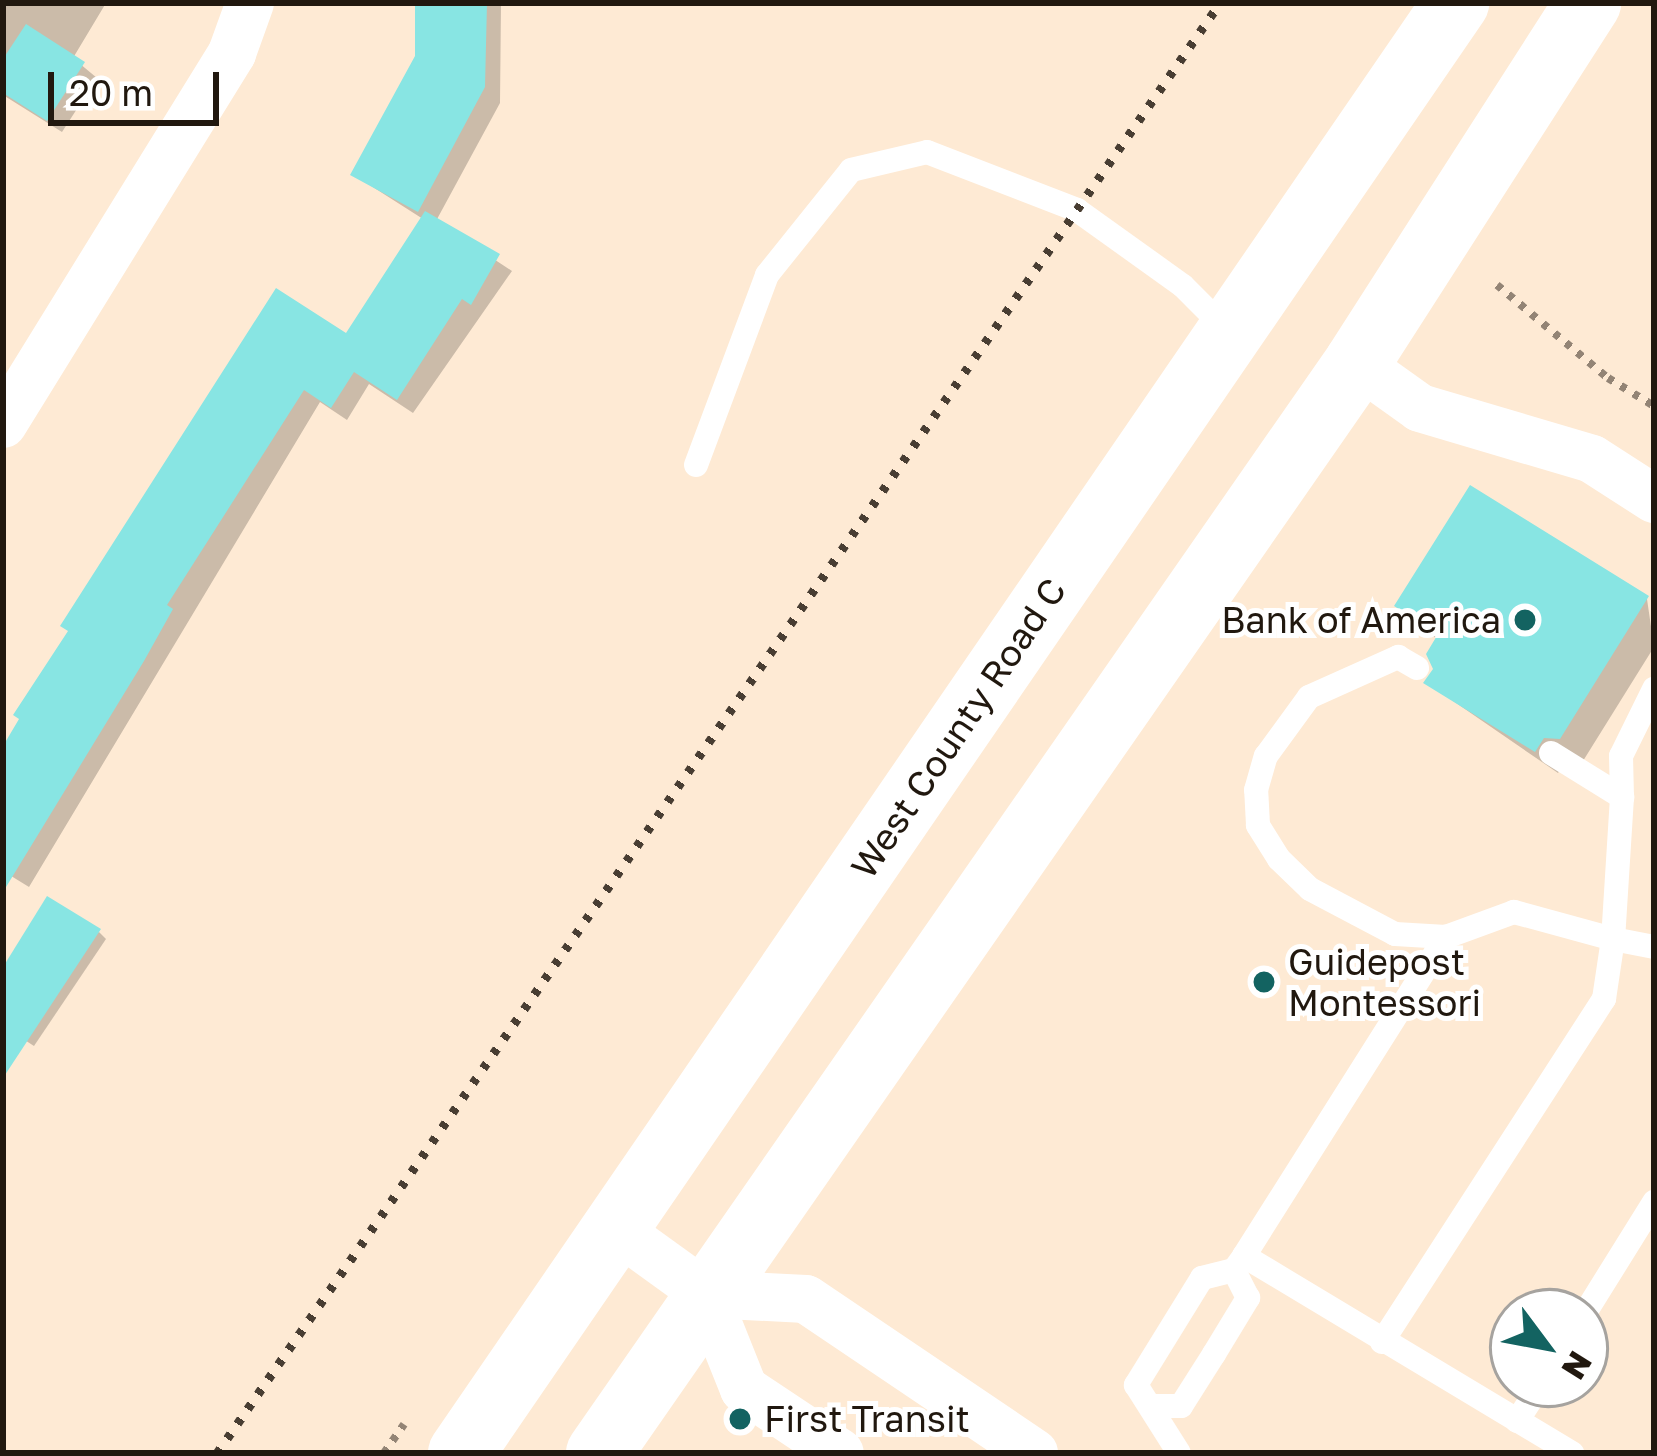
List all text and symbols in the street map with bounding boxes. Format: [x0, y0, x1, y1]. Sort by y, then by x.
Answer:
scale bar [54, 48, 225, 122]
text: 20 m [69, 71, 153, 114]
street label: West County Road C [842, 570, 1074, 886]
place label: Bank of America [1221, 598, 1501, 642]
marker: Bank of America [1512, 607, 1538, 633]
place label: Guidepost Montessori [1288, 939, 1481, 1024]
marker: Guidepost Montessori [1251, 969, 1277, 995]
north arrow [1489, 1288, 1609, 1408]
text: N [1554, 1345, 1601, 1387]
place label: First Transit [764, 1397, 970, 1441]
marker: First Transit [727, 1406, 753, 1432]

